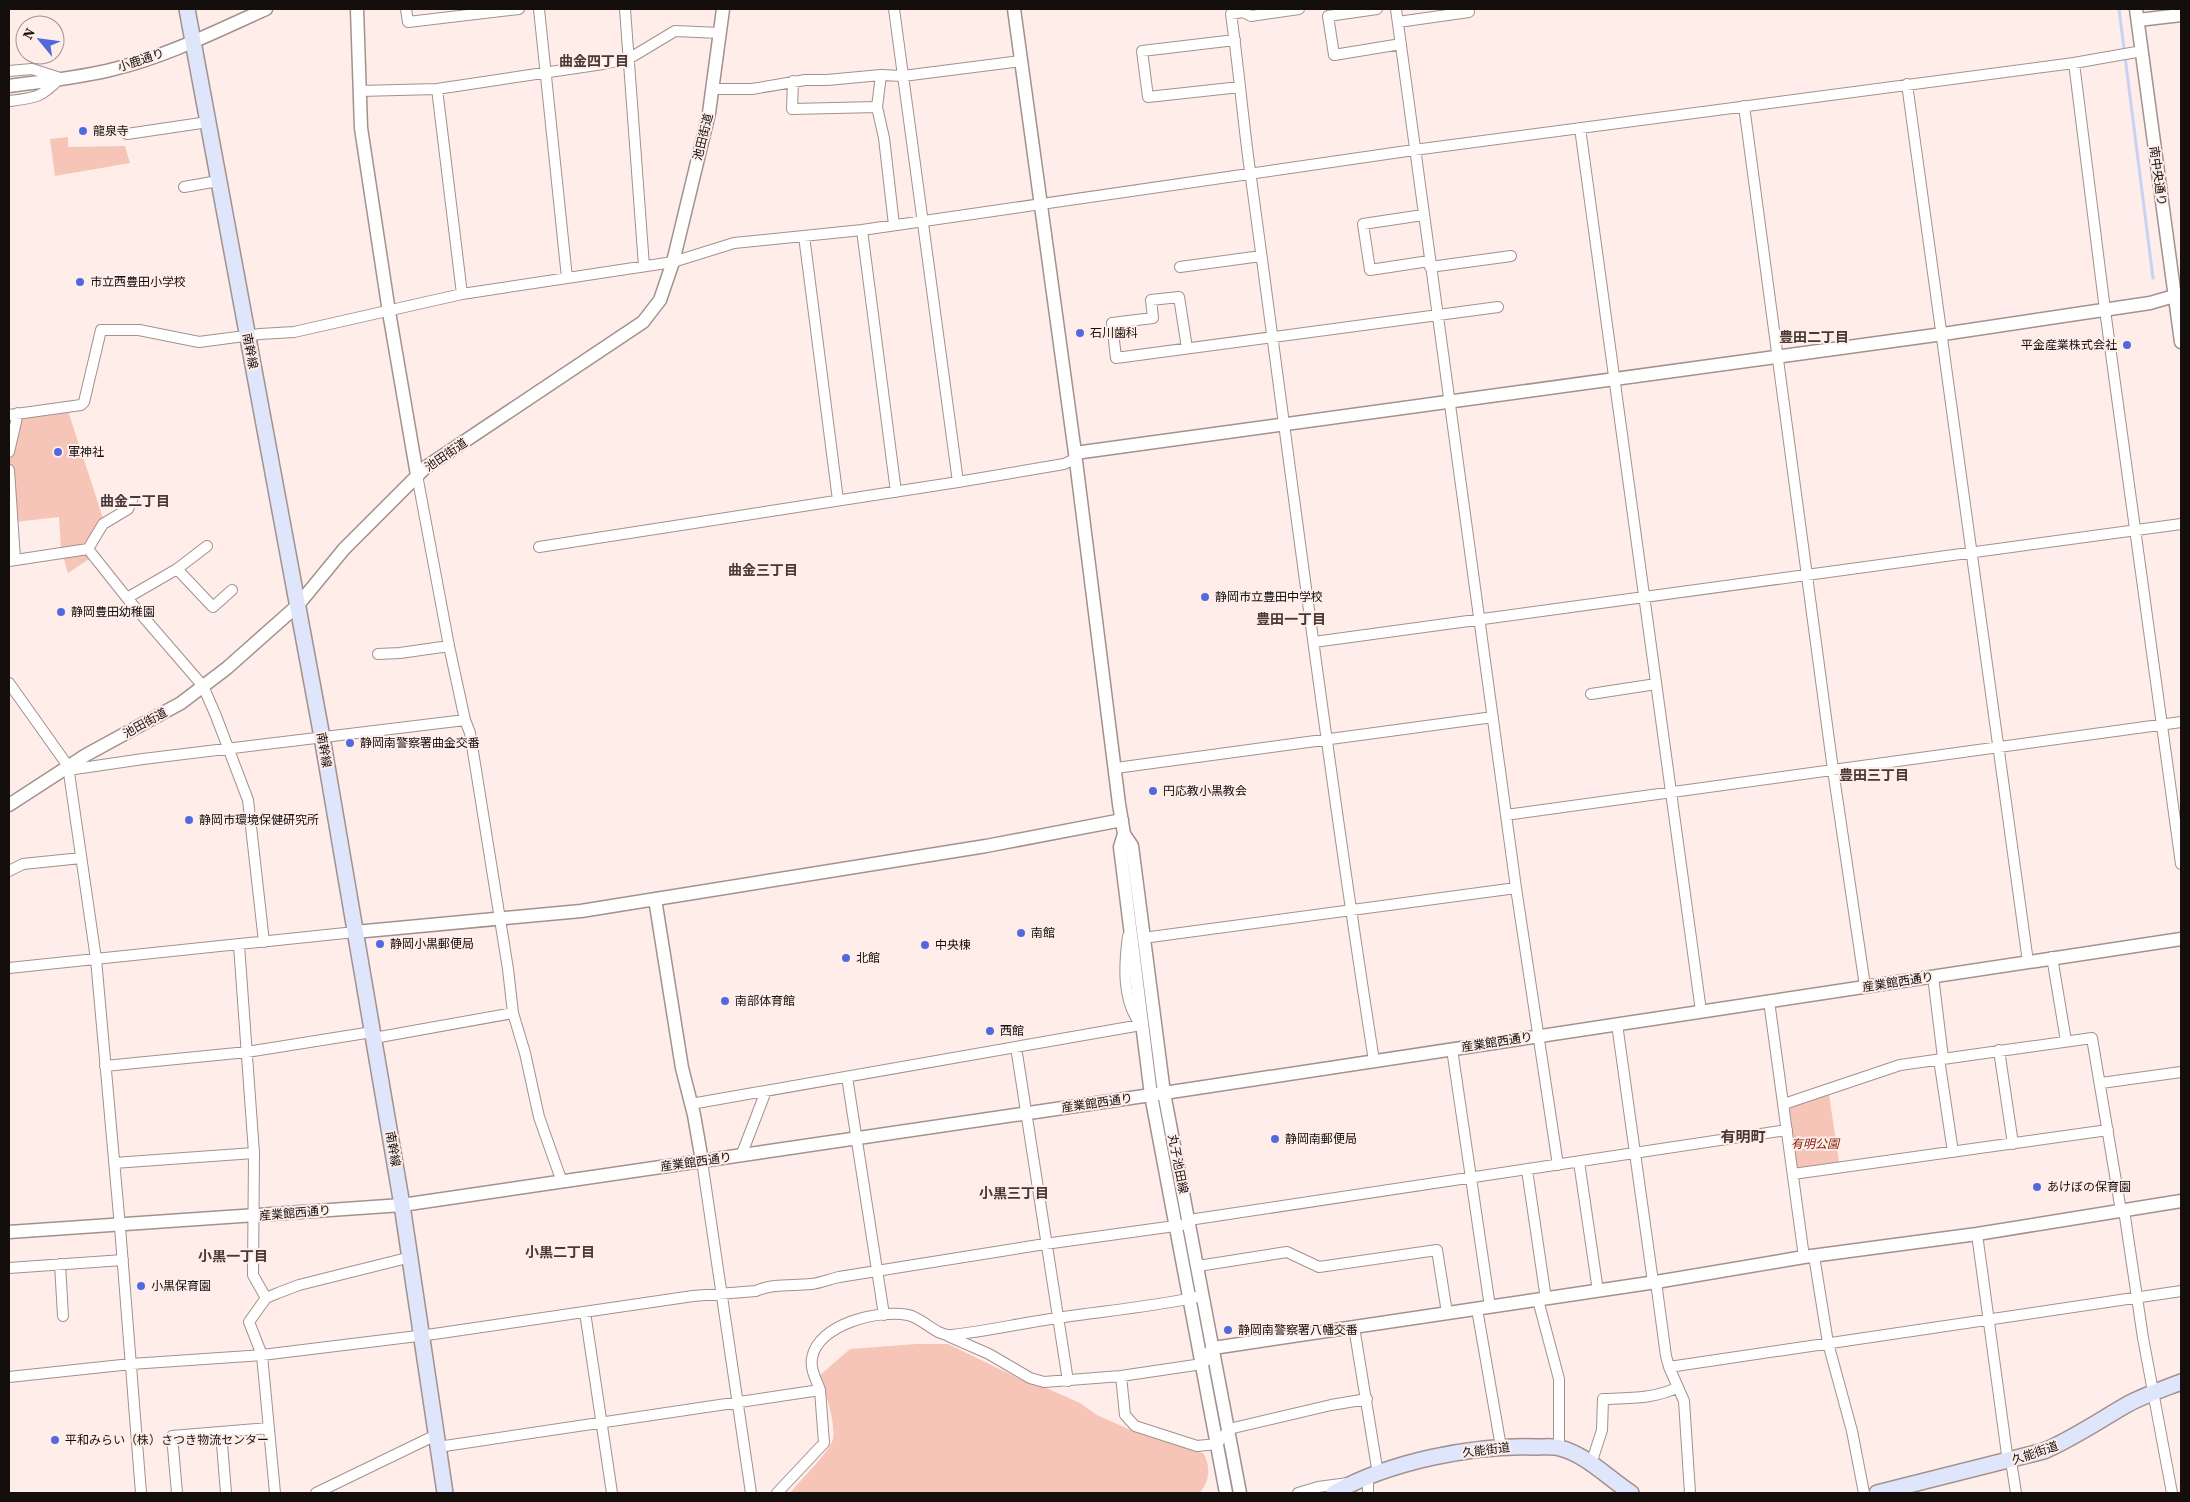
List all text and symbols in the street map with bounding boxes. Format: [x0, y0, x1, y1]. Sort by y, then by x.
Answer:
north arrow [15, 15, 65, 65]
text: N [17, 24, 40, 43]
street label: 小鹿通り [116, 45, 166, 75]
district label: 曲金四丁目 [559, 51, 629, 71]
street label: 池田街道 [689, 112, 717, 162]
place label: 龍泉寺 [93, 123, 129, 139]
marker: 龍泉寺 [77, 125, 89, 137]
street label: 南中央通り [2146, 145, 2170, 207]
place label: 市立西豊田小学校 [90, 274, 186, 290]
marker: 市立西豊田小学校 [74, 276, 86, 288]
place label: 石川歯科 [1090, 325, 1138, 341]
marker: 石川歯科 [1074, 327, 1086, 339]
district label: 豊田二丁目 [1779, 327, 1849, 347]
street label: 南幹線 [239, 332, 261, 370]
place label: 平金産業株式会社 [2021, 337, 2117, 353]
marker: 平金産業株式会社 [2121, 339, 2133, 351]
street label: 池田街道 [422, 435, 470, 475]
place label: 軍神社 [68, 444, 104, 460]
marker: 軍神社 [52, 446, 64, 458]
district label: 曲金二丁目 [100, 491, 170, 511]
district label: 曲金三丁目 [728, 560, 798, 580]
place label: 静岡市立豊田中学校 [1215, 589, 1323, 605]
marker: 静岡市立豊田中学校 [1199, 591, 1211, 603]
place label: 静岡豊田幼稚園 [71, 604, 155, 620]
marker: 静岡豊田幼稚園 [55, 606, 67, 618]
district label: 豊田一丁目 [1256, 609, 1326, 629]
street label: 池田街道 [120, 704, 170, 742]
street label: 南幹線 [313, 731, 335, 769]
place label: 静岡南警察署曲金交番 [360, 735, 480, 751]
marker: 静岡南警察署曲金交番 [344, 737, 356, 749]
district label: 豊田三丁目 [1839, 765, 1909, 785]
place label: 円応教小黒教会 [1163, 783, 1247, 799]
marker: 円応教小黒教会 [1147, 785, 1159, 797]
place label: 静岡市環境保健研究所 [199, 812, 319, 828]
marker: 静岡市環境保健研究所 [183, 814, 195, 826]
place label: 南館 [1031, 925, 1055, 941]
marker: 南館 [1015, 927, 1027, 939]
place label: 静岡小黒郵便局 [390, 936, 474, 952]
place label: 中央棟 [935, 937, 971, 953]
marker: 静岡小黒郵便局 [374, 938, 386, 950]
marker: 中央棟 [919, 939, 931, 951]
place label: 北館 [856, 950, 880, 966]
marker: 北館 [840, 952, 852, 964]
street label: 産業館西通り [1861, 968, 1935, 996]
place label: 南部体育館 [735, 993, 795, 1009]
marker: 南部体育館 [719, 995, 731, 1007]
place label: 西館 [1000, 1023, 1024, 1039]
marker: 西館 [984, 1025, 996, 1037]
street label: 産業館西通り [1460, 1028, 1534, 1056]
street label: 産業館西通り [1060, 1090, 1134, 1116]
district label: 有明町 [1720, 1126, 1766, 1147]
street label: 南幹線 [382, 1130, 404, 1168]
place label: 静岡南郵便局 [1285, 1131, 1357, 1147]
street label: 丸子池田線 [1164, 1133, 1192, 1195]
marker: 静岡南郵便局 [1269, 1133, 1281, 1145]
park label: 有明公園 [1791, 1136, 1841, 1152]
street label: 産業館西通り [659, 1149, 733, 1175]
place label: あけぼの保育園 [2047, 1179, 2131, 1195]
marker: あけぼの保育園 [2031, 1181, 2043, 1193]
district label: 小黒三丁目 [979, 1183, 1049, 1203]
street label: 産業館西通り [258, 1202, 332, 1224]
district label: 小黒二丁目 [525, 1242, 595, 1262]
district label: 小黒一丁目 [198, 1246, 268, 1266]
place label: 小黒保育園 [151, 1278, 211, 1294]
marker: 小黒保育園 [135, 1280, 147, 1292]
place label: 静岡南警察署八幡交番 [1238, 1322, 1358, 1338]
marker: 静岡南警察署八幡交番 [1222, 1324, 1234, 1336]
place label: 平和みらい（株）さつき物流センター [65, 1432, 269, 1448]
marker: 平和みらい（株）さつき物流センター [49, 1434, 61, 1446]
street label: 久能街道 [2010, 1438, 2060, 1468]
street label: 久能街道 [1461, 1439, 1511, 1461]

